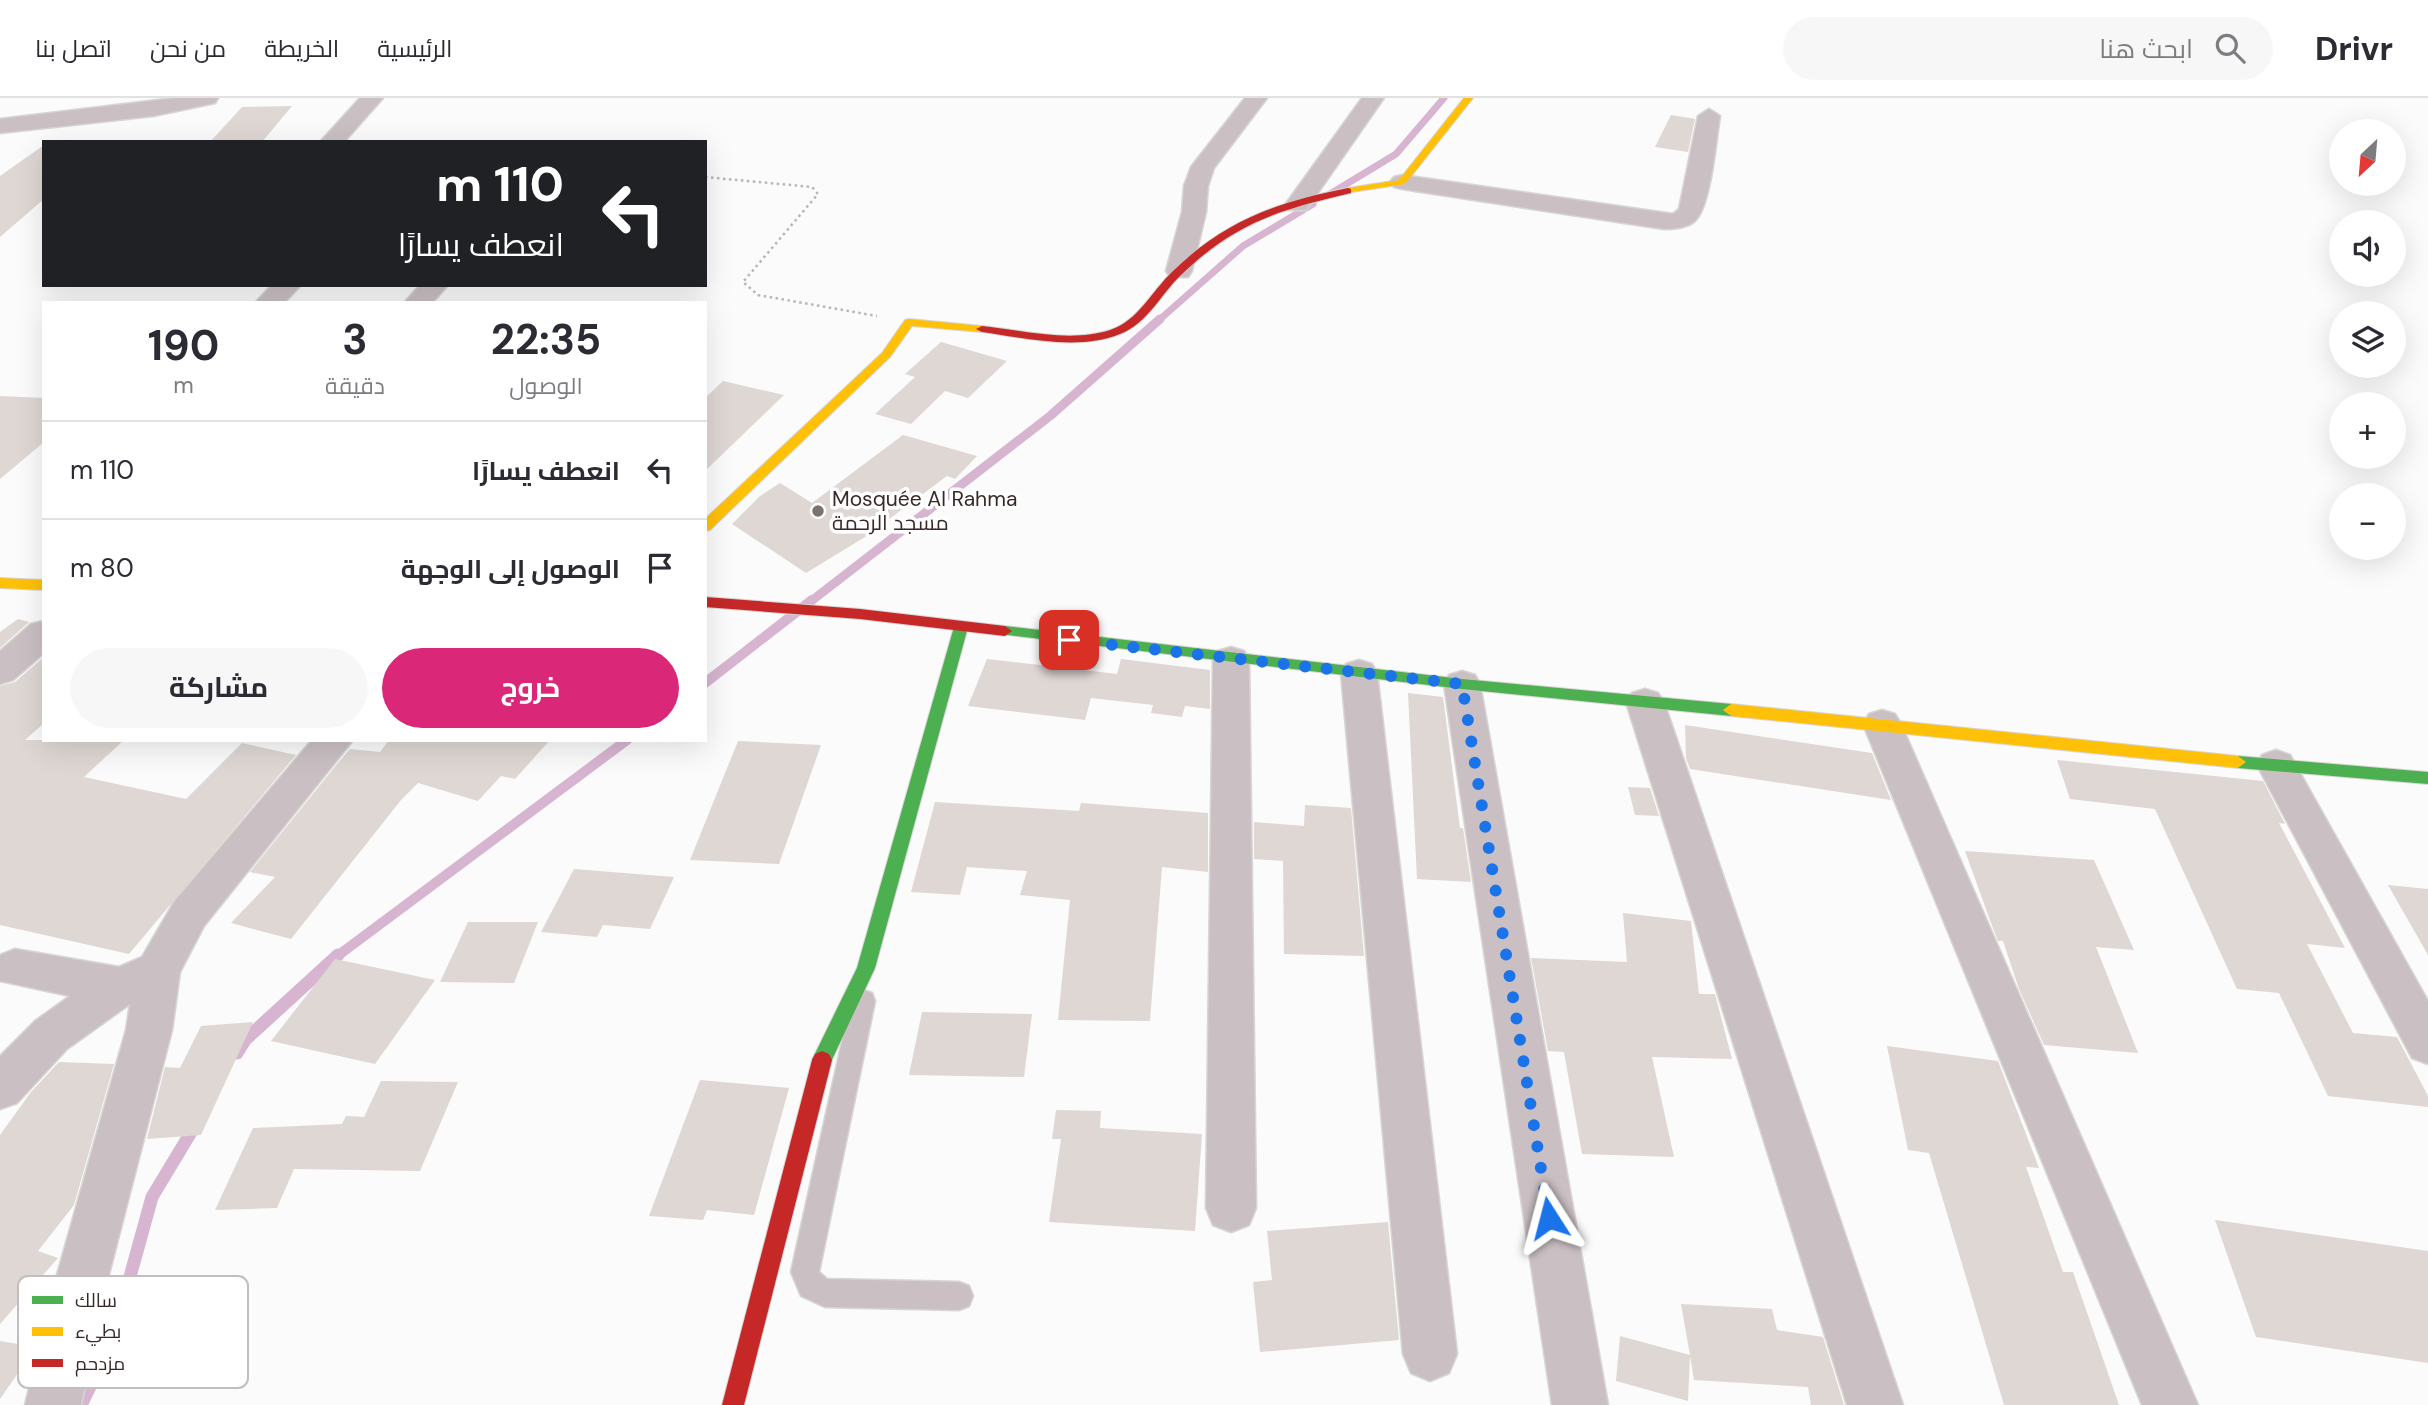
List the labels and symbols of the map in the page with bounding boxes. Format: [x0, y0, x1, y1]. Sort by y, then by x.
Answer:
north arrow [2329, 119, 2406, 196]
place label: Mosquée Al Rahma مسجد الرحمة [832, 485, 1017, 537]
marker: Mosquée Al Rahma مسجد الرحمة [810, 503, 826, 519]
pin [1039, 610, 1099, 670]
position arrow [1512, 1181, 1586, 1255]
legend [18, 1276, 248, 1388]
text: سالك [75, 1288, 117, 1313]
text: بطيء [75, 1319, 121, 1346]
text: مزدحم [75, 1351, 125, 1377]

